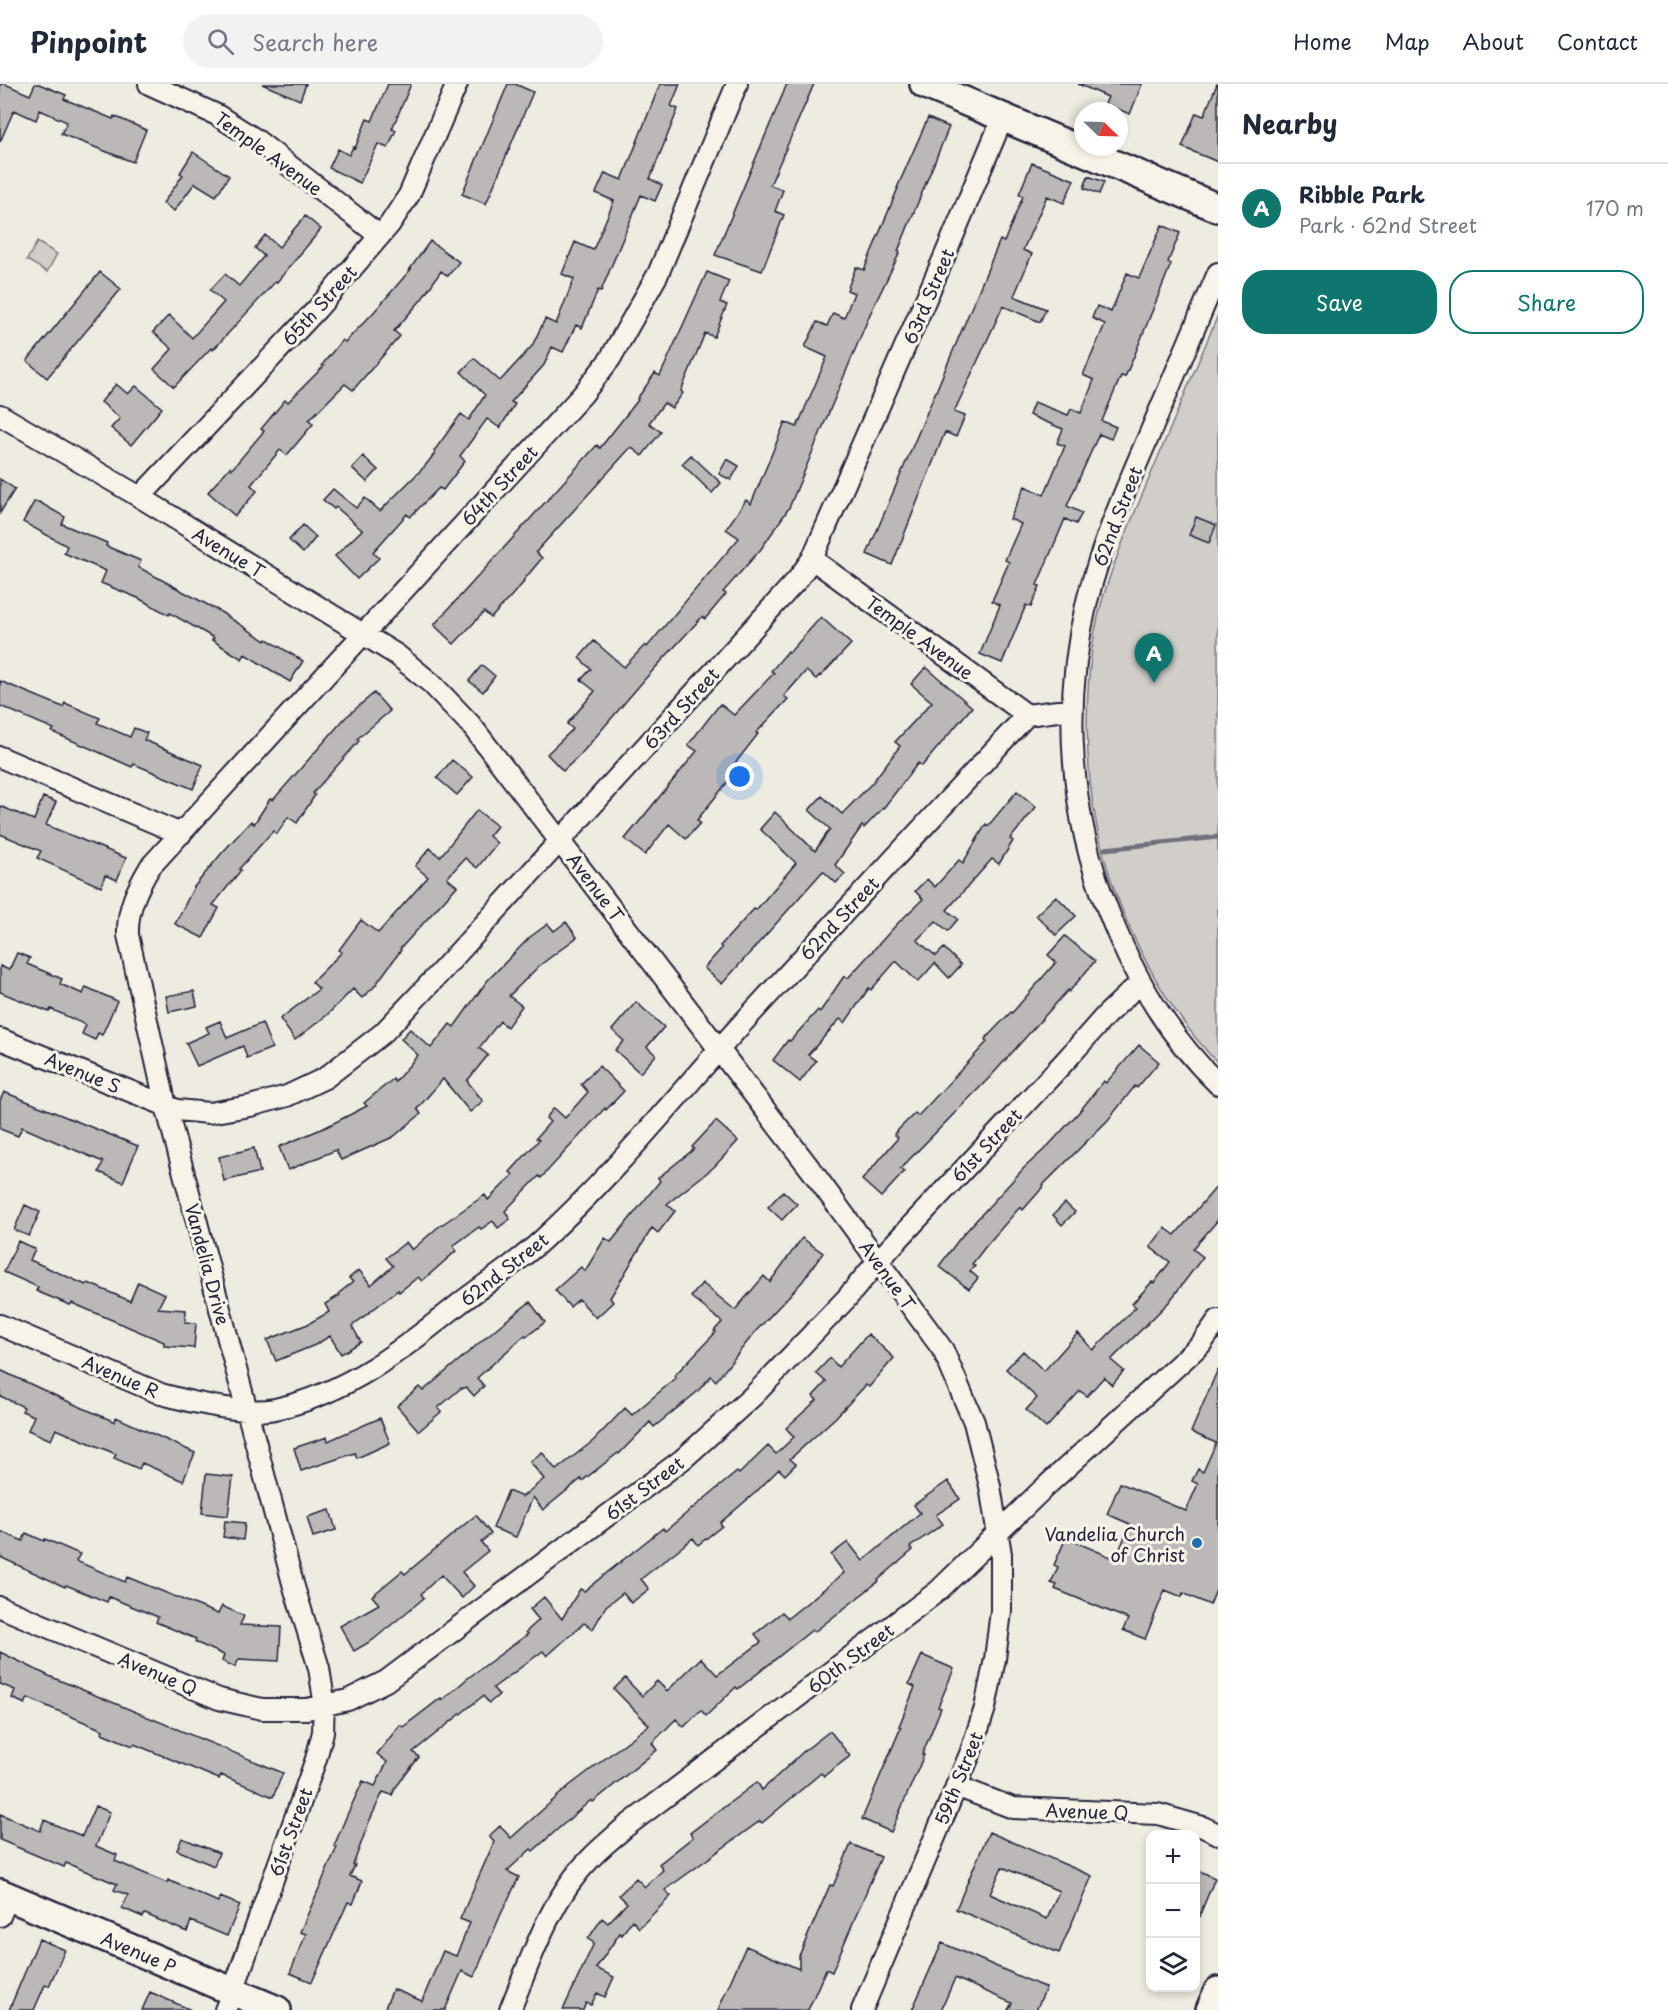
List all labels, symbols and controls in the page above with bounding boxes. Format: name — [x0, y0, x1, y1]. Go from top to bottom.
search box — [183, 14, 603, 68]
text: Pinpoint — [30, 20, 147, 63]
icon: search — [204, 25, 237, 58]
text: Search here — [252, 25, 378, 58]
text: Home — [1293, 25, 1352, 57]
text: Map — [1385, 25, 1430, 57]
text: About — [1463, 25, 1524, 57]
text: Contact — [1557, 25, 1638, 57]
north arrow — [1074, 102, 1128, 156]
text: Nearby — [1242, 104, 1337, 143]
street label: Temple Avenue — [210, 105, 328, 201]
text: Ribble Park — [1299, 177, 1425, 210]
text: A — [1254, 193, 1269, 223]
text: 170 m — [1586, 193, 1644, 223]
text: Park · 62nd Street — [1299, 210, 1477, 240]
street label: 63rd Street — [896, 244, 960, 348]
street label: 65th Street — [275, 259, 363, 351]
button: Save — [1242, 270, 1437, 334]
button: Share — [1449, 270, 1644, 334]
street label: 64th Street — [455, 439, 543, 531]
street label: 62nd Street — [1086, 462, 1148, 570]
street label: Avenue T — [188, 520, 271, 585]
street label: Temple Avenue — [861, 589, 979, 685]
pin: A — [1134, 634, 1174, 683]
street label: 63rd Street — [637, 661, 725, 755]
your location — [725, 762, 754, 791]
street label: Avenue T — [561, 847, 631, 928]
street label: 62nd Street — [793, 870, 885, 966]
street label: Avenue S — [41, 1045, 125, 1099]
street label: 61st Street — [944, 1102, 1028, 1188]
street label: Vandelia Drive — [179, 1200, 237, 1328]
street label: 62nd Street — [454, 1226, 554, 1312]
street label: Avenue T — [853, 1235, 923, 1316]
street label: Avenue R — [78, 1348, 164, 1404]
street label: 61st Street — [599, 1449, 689, 1527]
place label: Vandelia Church of Christ — [1044, 1520, 1185, 1568]
marker: Vandelia Church of Christ — [1190, 1536, 1204, 1550]
street label: 60th Street — [801, 1616, 899, 1700]
street label: Avenue Q — [114, 1644, 202, 1702]
street label: 59th Street — [927, 1727, 989, 1829]
street label: 61st Street — [261, 1784, 319, 1880]
street label: Avenue Q — [1045, 1796, 1129, 1826]
map controls — [1146, 1830, 1200, 1992]
button: + — [1146, 1830, 1200, 1884]
button: − — [1146, 1884, 1200, 1938]
street label: Avenue P — [97, 1924, 181, 1980]
button: layers — [1146, 1938, 1200, 1992]

